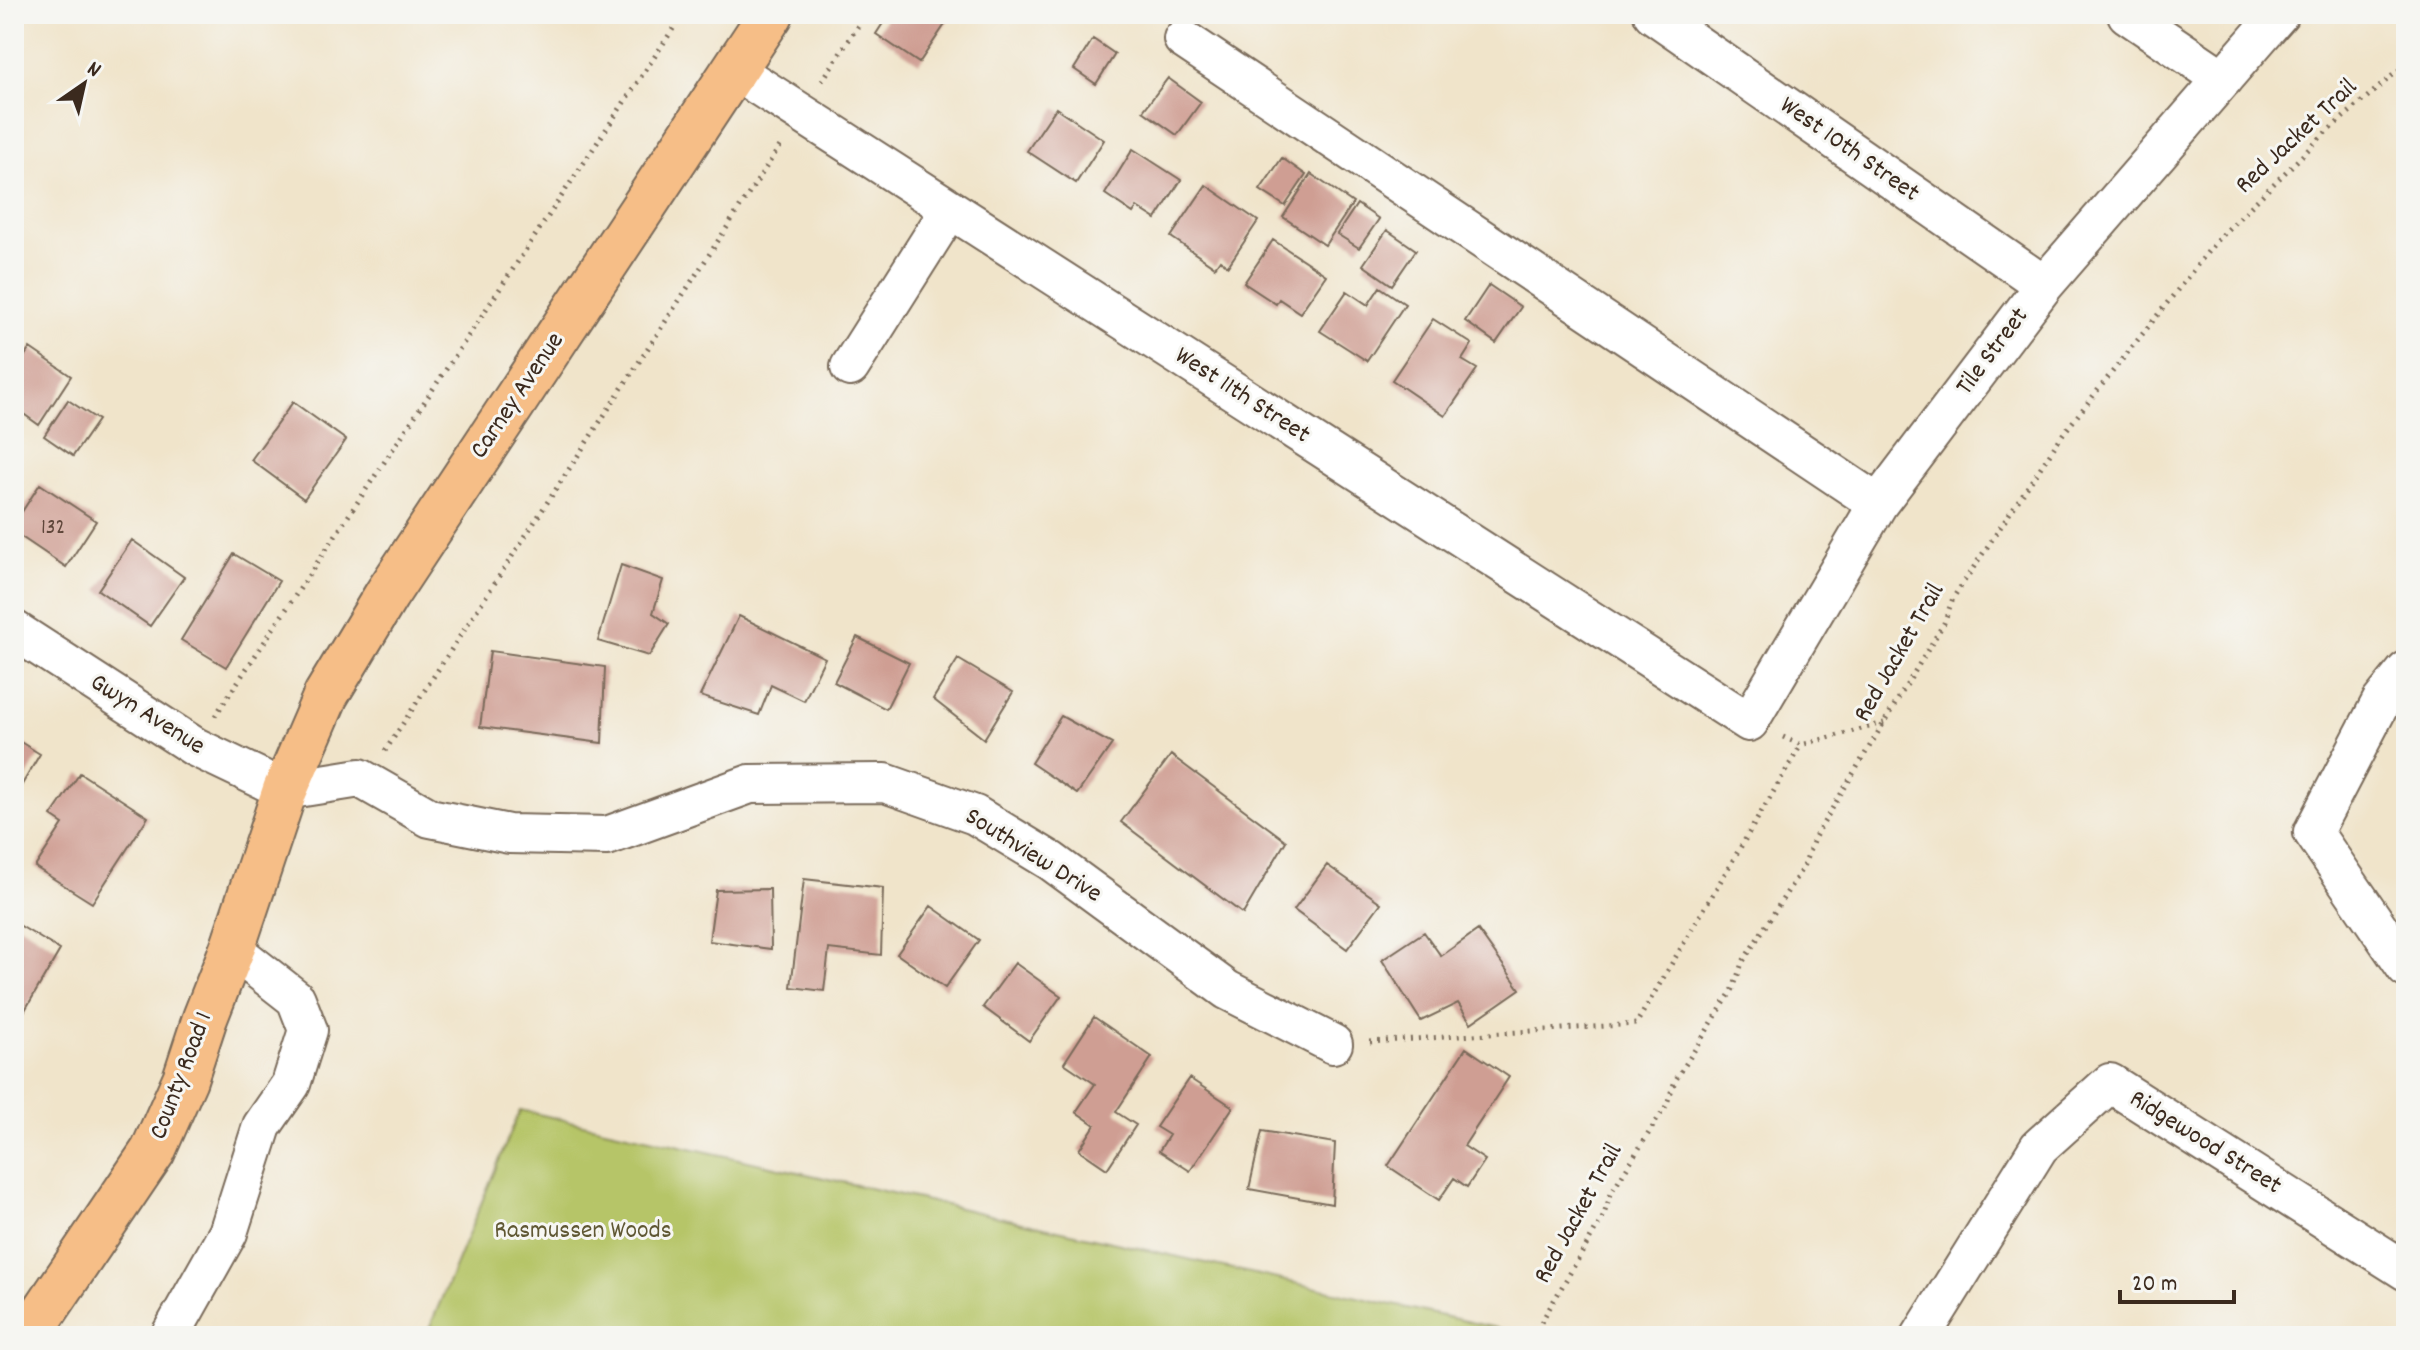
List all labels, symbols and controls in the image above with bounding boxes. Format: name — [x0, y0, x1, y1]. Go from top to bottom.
north arrow — [44, 44, 124, 124]
text: N — [80, 54, 107, 86]
street label: Red Jacket Trail — [2228, 71, 2366, 203]
street label: West 10th Street — [1771, 88, 1927, 212]
street label: Tile Street — [1948, 300, 2039, 404]
street label: Carney Avenue — [462, 325, 574, 467]
street label: West 11th Street — [1167, 338, 1317, 454]
house number: 132 — [41, 513, 65, 544]
street label: Red Jacket Trail — [1845, 577, 1955, 729]
street label: Gwyn Avenue — [82, 665, 212, 765]
street label: Southview Drive — [957, 799, 1109, 913]
street label: County Road 1 — [141, 1007, 223, 1145]
street label: Ridgewood Street — [2122, 1081, 2289, 1205]
street label: Red Jacket Trail — [1525, 1137, 1633, 1291]
park label: Rasmussen Woods — [494, 1213, 672, 1250]
scale bar — [2120, 1254, 2234, 1304]
text: 20 m — [2132, 1268, 2178, 1302]

